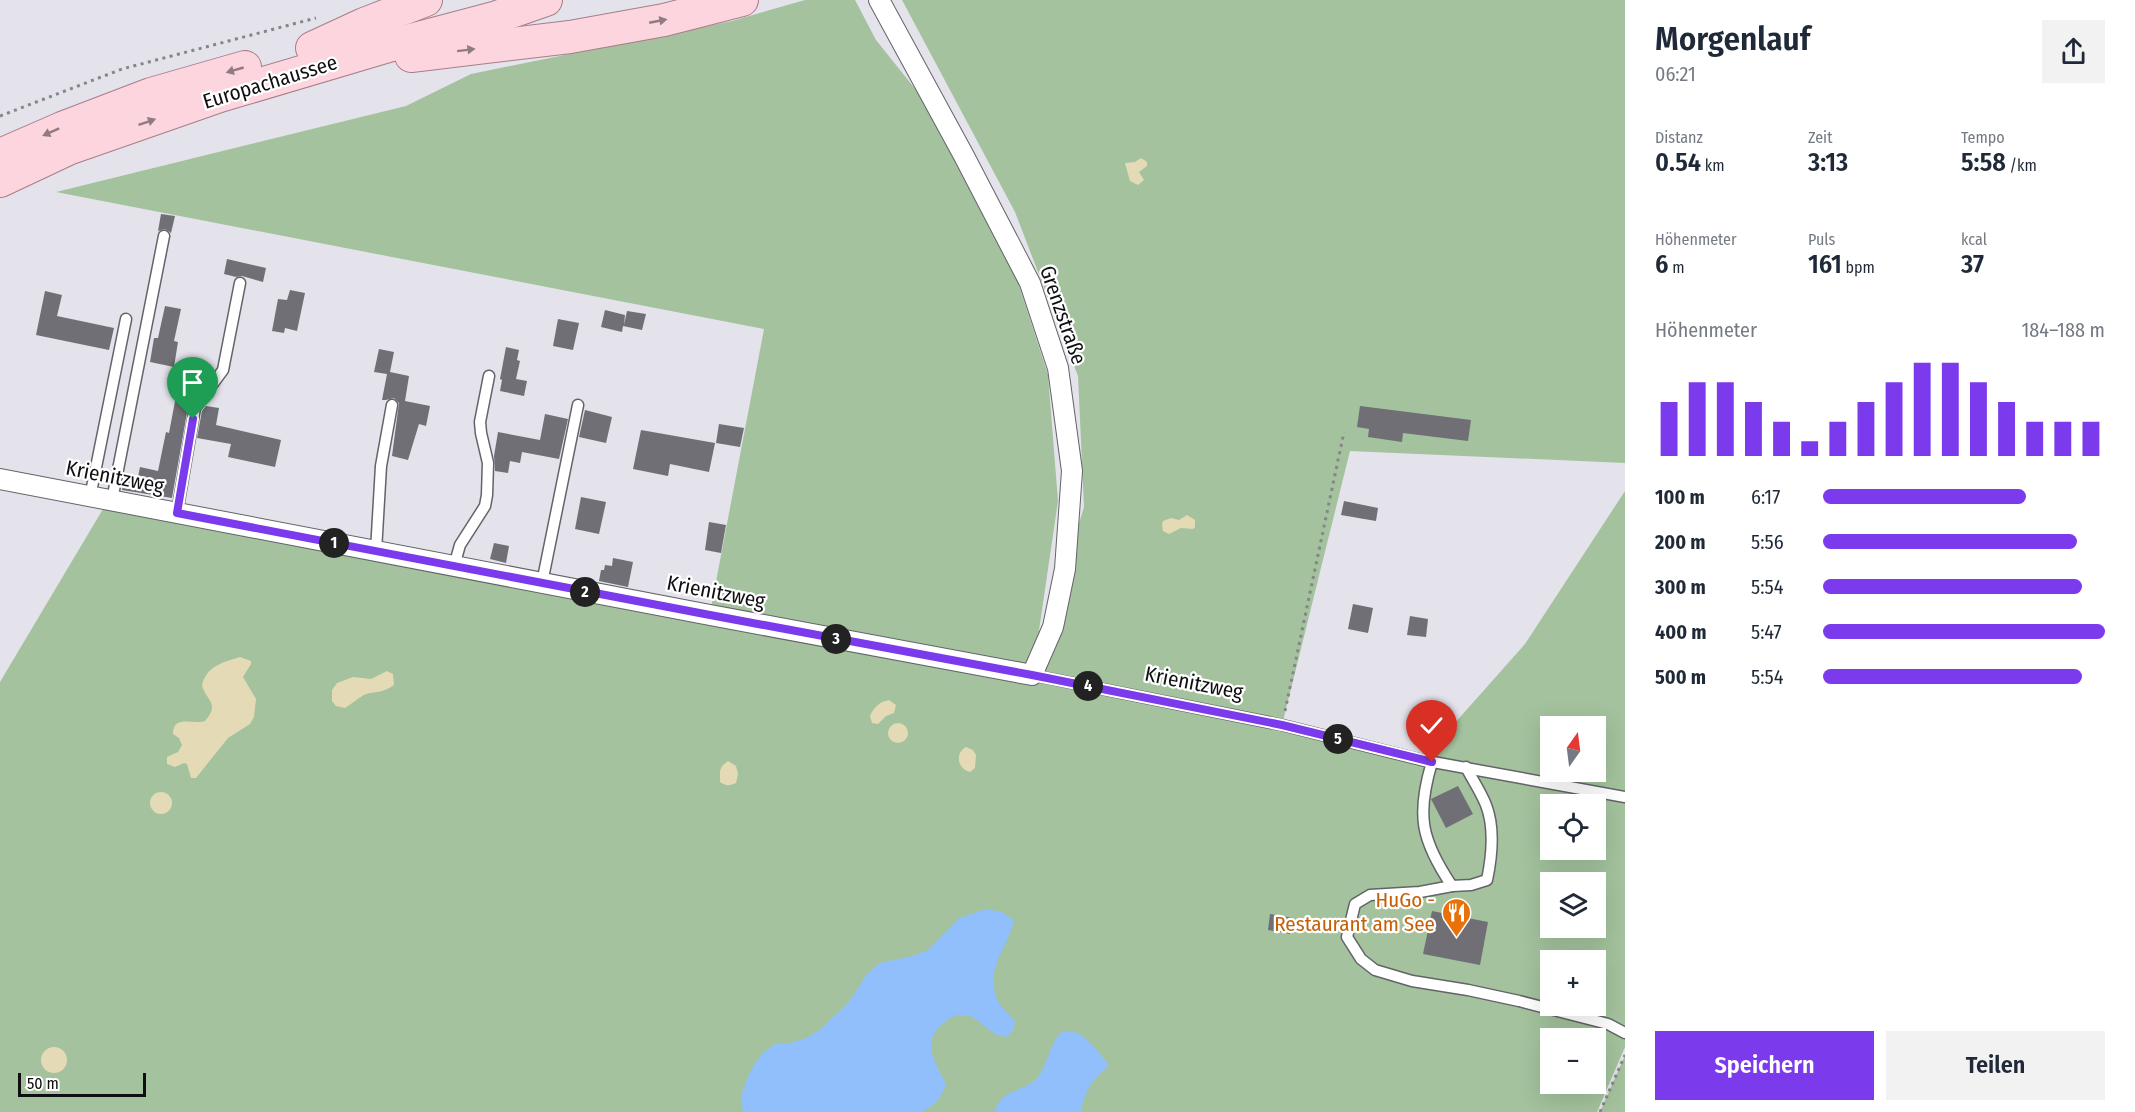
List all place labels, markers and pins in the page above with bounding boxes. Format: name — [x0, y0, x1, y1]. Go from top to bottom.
pin — [167, 357, 218, 419]
pin: 1 — [319, 528, 349, 558]
pin: 2 — [570, 577, 600, 607]
pin: 3 — [821, 624, 851, 654]
pin: 4 — [1073, 671, 1103, 701]
pin — [1406, 700, 1457, 762]
pin: 5 — [1323, 724, 1353, 754]
place label: HuGo - Restaurant am See — [1274, 887, 1435, 937]
restaurant icon: HuGo - Restaurant am See — [1440, 896, 1472, 938]

